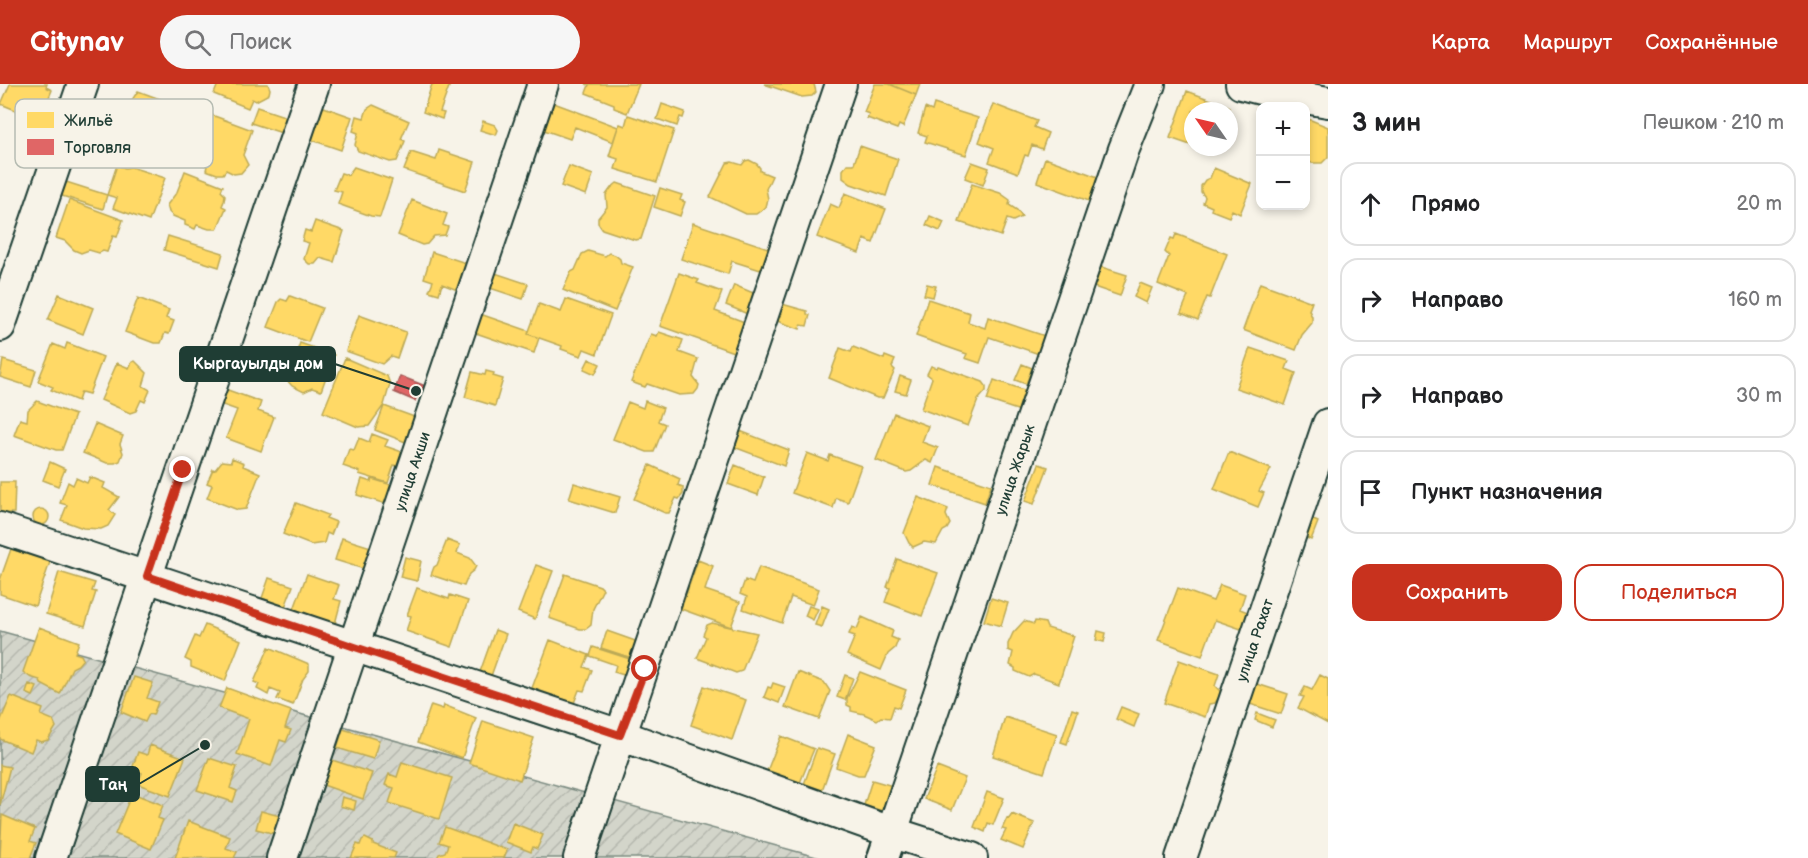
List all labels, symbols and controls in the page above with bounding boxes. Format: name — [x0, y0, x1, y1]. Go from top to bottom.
search box — [160, 15, 580, 69]
text: Citynav — [30, 26, 124, 59]
icon: search — [181, 26, 214, 59]
text: Поиск — [229, 29, 292, 56]
text: Карта — [1431, 30, 1490, 55]
text: Маршрут — [1523, 30, 1612, 55]
text: Сохранённые — [1645, 30, 1778, 55]
legend — [15, 99, 213, 168]
north arrow — [1184, 102, 1238, 156]
map controls — [1256, 102, 1310, 210]
button: + — [1256, 102, 1310, 156]
text: 3 мин — [1352, 108, 1421, 139]
text: Пешком · 210 m — [1643, 111, 1784, 135]
text: Жильё — [64, 112, 113, 131]
text: Торговля — [64, 139, 131, 158]
button: − — [1256, 156, 1310, 210]
icon: ahead — [1354, 188, 1387, 221]
text: Прямо — [1411, 191, 1480, 218]
text: 20 m — [1737, 192, 1782, 216]
icon: right — [1354, 284, 1387, 317]
text: Направо — [1411, 287, 1503, 314]
text: 160 m — [1728, 288, 1782, 312]
callout: Кыргауылды дом — [180, 347, 335, 381]
text: Кыргауылды дом — [193, 355, 323, 374]
icon: right — [1354, 380, 1387, 413]
text: Направо — [1411, 383, 1503, 410]
text: 30 m — [1736, 384, 1782, 408]
street label: улица Жарык — [991, 422, 1039, 518]
street label: улица Акши — [390, 429, 435, 514]
route end — [169, 456, 195, 482]
icon: arrive — [1354, 476, 1387, 509]
text: Пункт назначения — [1411, 479, 1603, 506]
button: Сохранить — [1352, 564, 1562, 621]
button: Поделиться — [1574, 564, 1784, 621]
street label: улица Рахат — [1232, 596, 1278, 684]
route start — [631, 655, 657, 681]
callout: Таң — [86, 767, 139, 801]
text: Таң — [99, 776, 128, 795]

